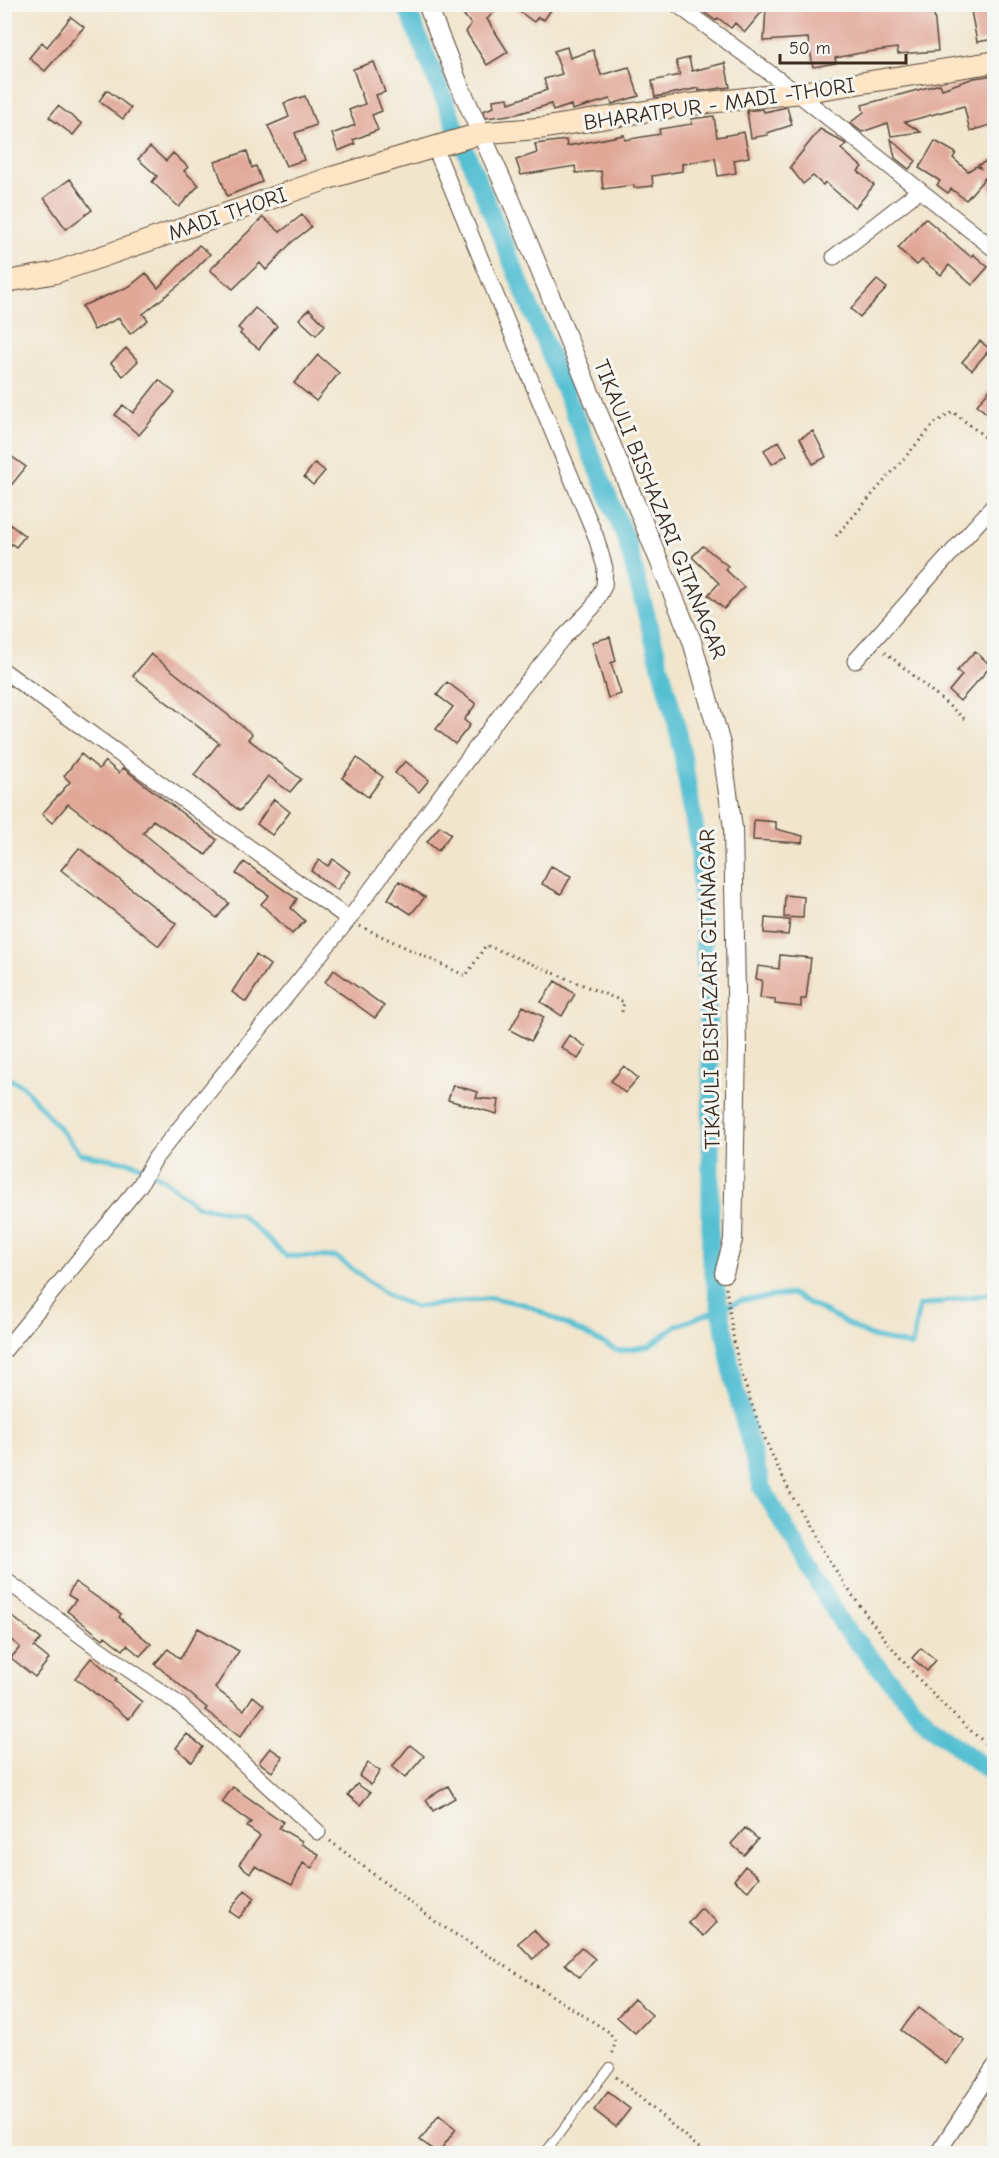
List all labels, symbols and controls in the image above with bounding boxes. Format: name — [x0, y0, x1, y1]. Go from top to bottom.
scale bar — [780, 27, 906, 65]
text: 50 m — [789, 38, 831, 59]
street label: BHARATPUR - MADI -THORI — [582, 72, 856, 136]
street label: MADI THORI — [165, 182, 290, 246]
street label: TIKAULI BISHAZARI GITANAGAR — [588, 356, 732, 663]
street label: TIKAULI BISHAZARI GITANAGAR — [694, 828, 726, 1150]

